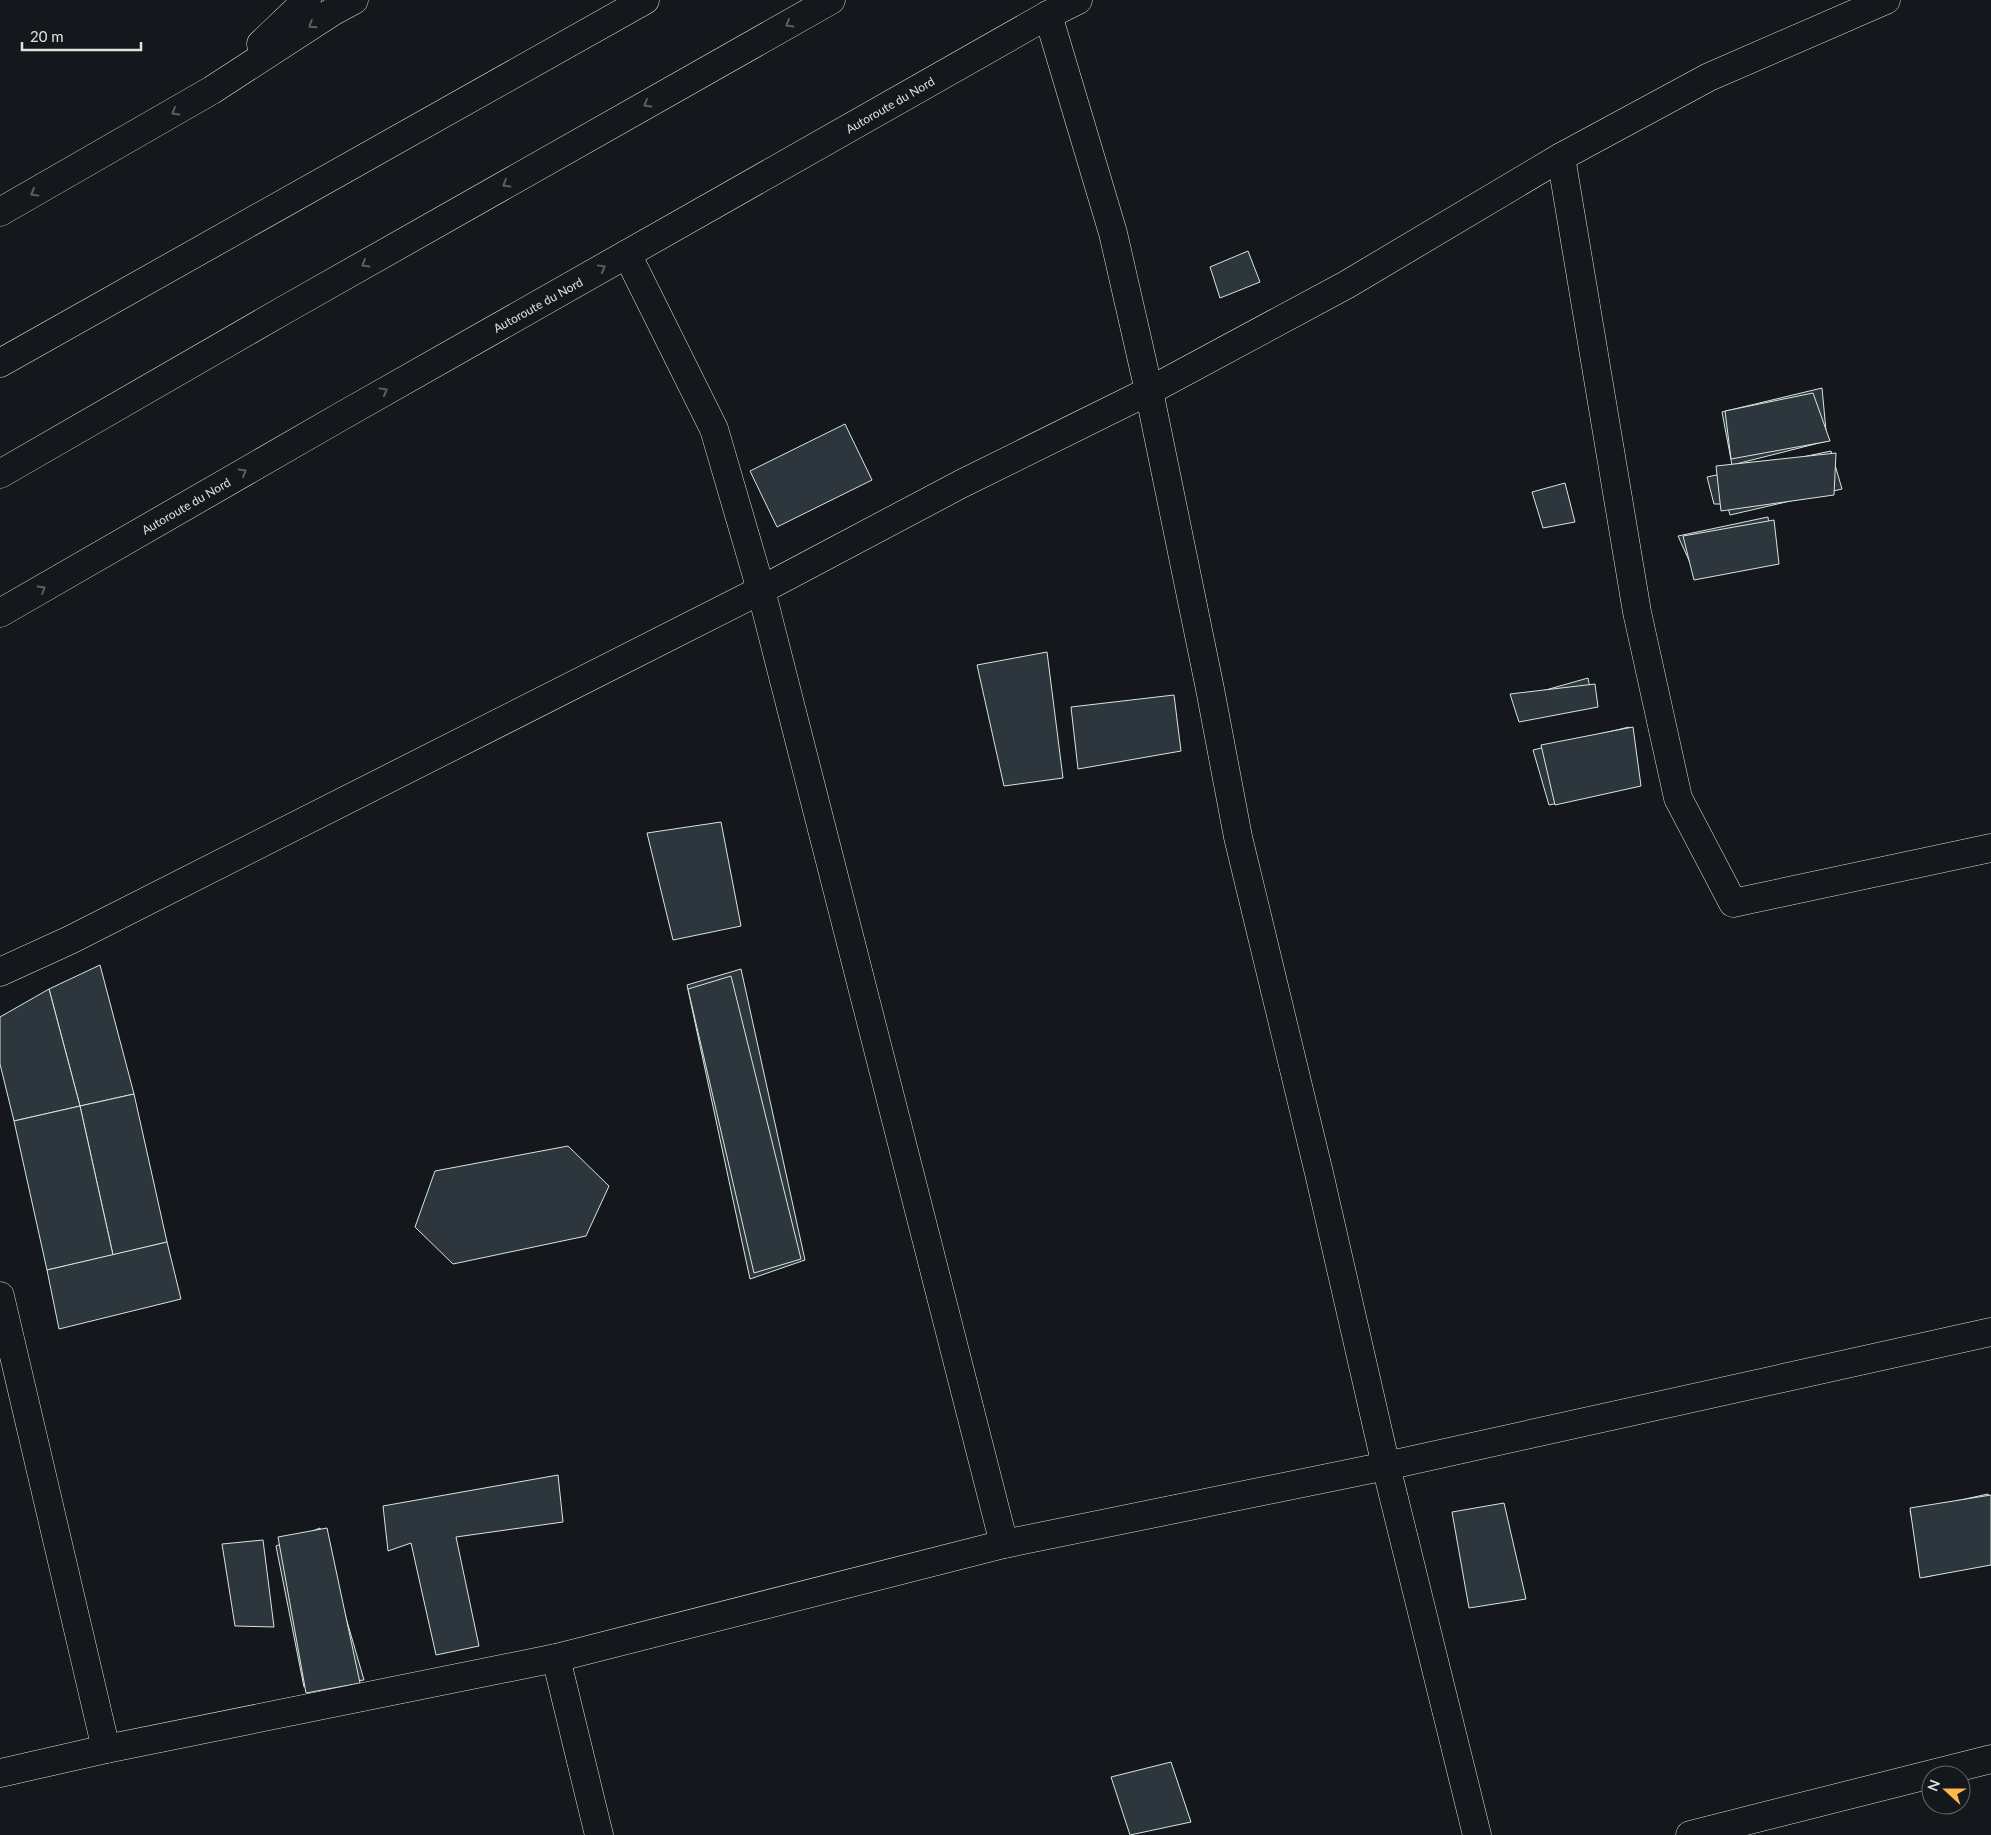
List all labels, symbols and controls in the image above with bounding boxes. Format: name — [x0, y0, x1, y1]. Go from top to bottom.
one-way arrow — [785, 18, 794, 28]
one-way arrow — [308, 19, 318, 28]
scale bar — [22, 20, 141, 52]
text: 20 m — [30, 27, 64, 45]
street label: Autoroute du Nord — [843, 73, 937, 137]
one-way arrow — [644, 98, 653, 108]
one-way arrow — [171, 105, 180, 115]
one-way arrow — [502, 178, 511, 188]
one-way arrow — [31, 187, 40, 197]
one-way arrow — [361, 258, 370, 268]
one-way arrow — [596, 265, 605, 275]
street label: Autoroute du Nord — [491, 274, 585, 336]
one-way arrow — [379, 388, 388, 398]
one-way arrow — [238, 469, 247, 479]
street label: Autoroute du Nord — [139, 474, 233, 538]
one-way arrow — [37, 585, 46, 595]
north arrow — [1921, 1765, 1971, 1815]
text: N — [1924, 1777, 1943, 1793]

